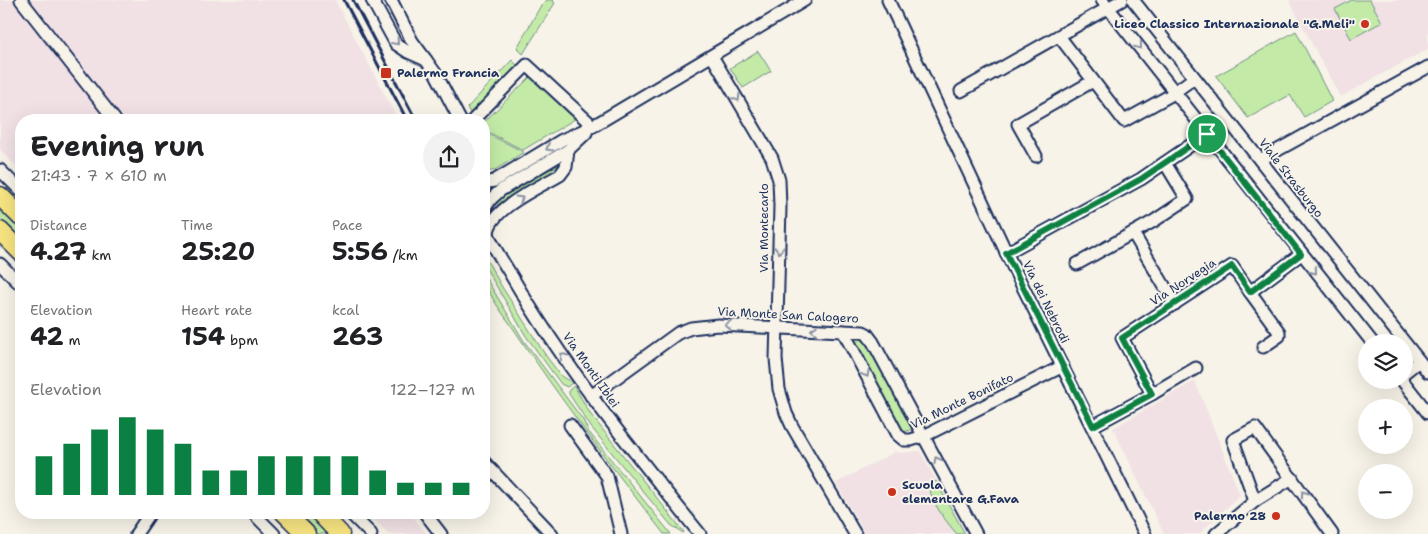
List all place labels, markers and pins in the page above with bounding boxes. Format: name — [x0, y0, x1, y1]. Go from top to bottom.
place label: Liceo Classico Internazionale "G.Meli" — [1114, 16, 1355, 32]
marker: Liceo Classico Internazionale "G.Meli" — [1359, 18, 1371, 30]
place label: Palermo Francia — [397, 65, 500, 81]
marker: Palermo Francia — [379, 66, 393, 80]
pin — [1186, 113, 1228, 155]
place label: Scuola elementare G.Fava — [902, 477, 1020, 507]
marker: Scuola elementare G.Fava — [886, 486, 898, 498]
place label: Palermo 28 — [1194, 508, 1266, 524]
marker: Palermo 28 — [1270, 510, 1282, 522]

